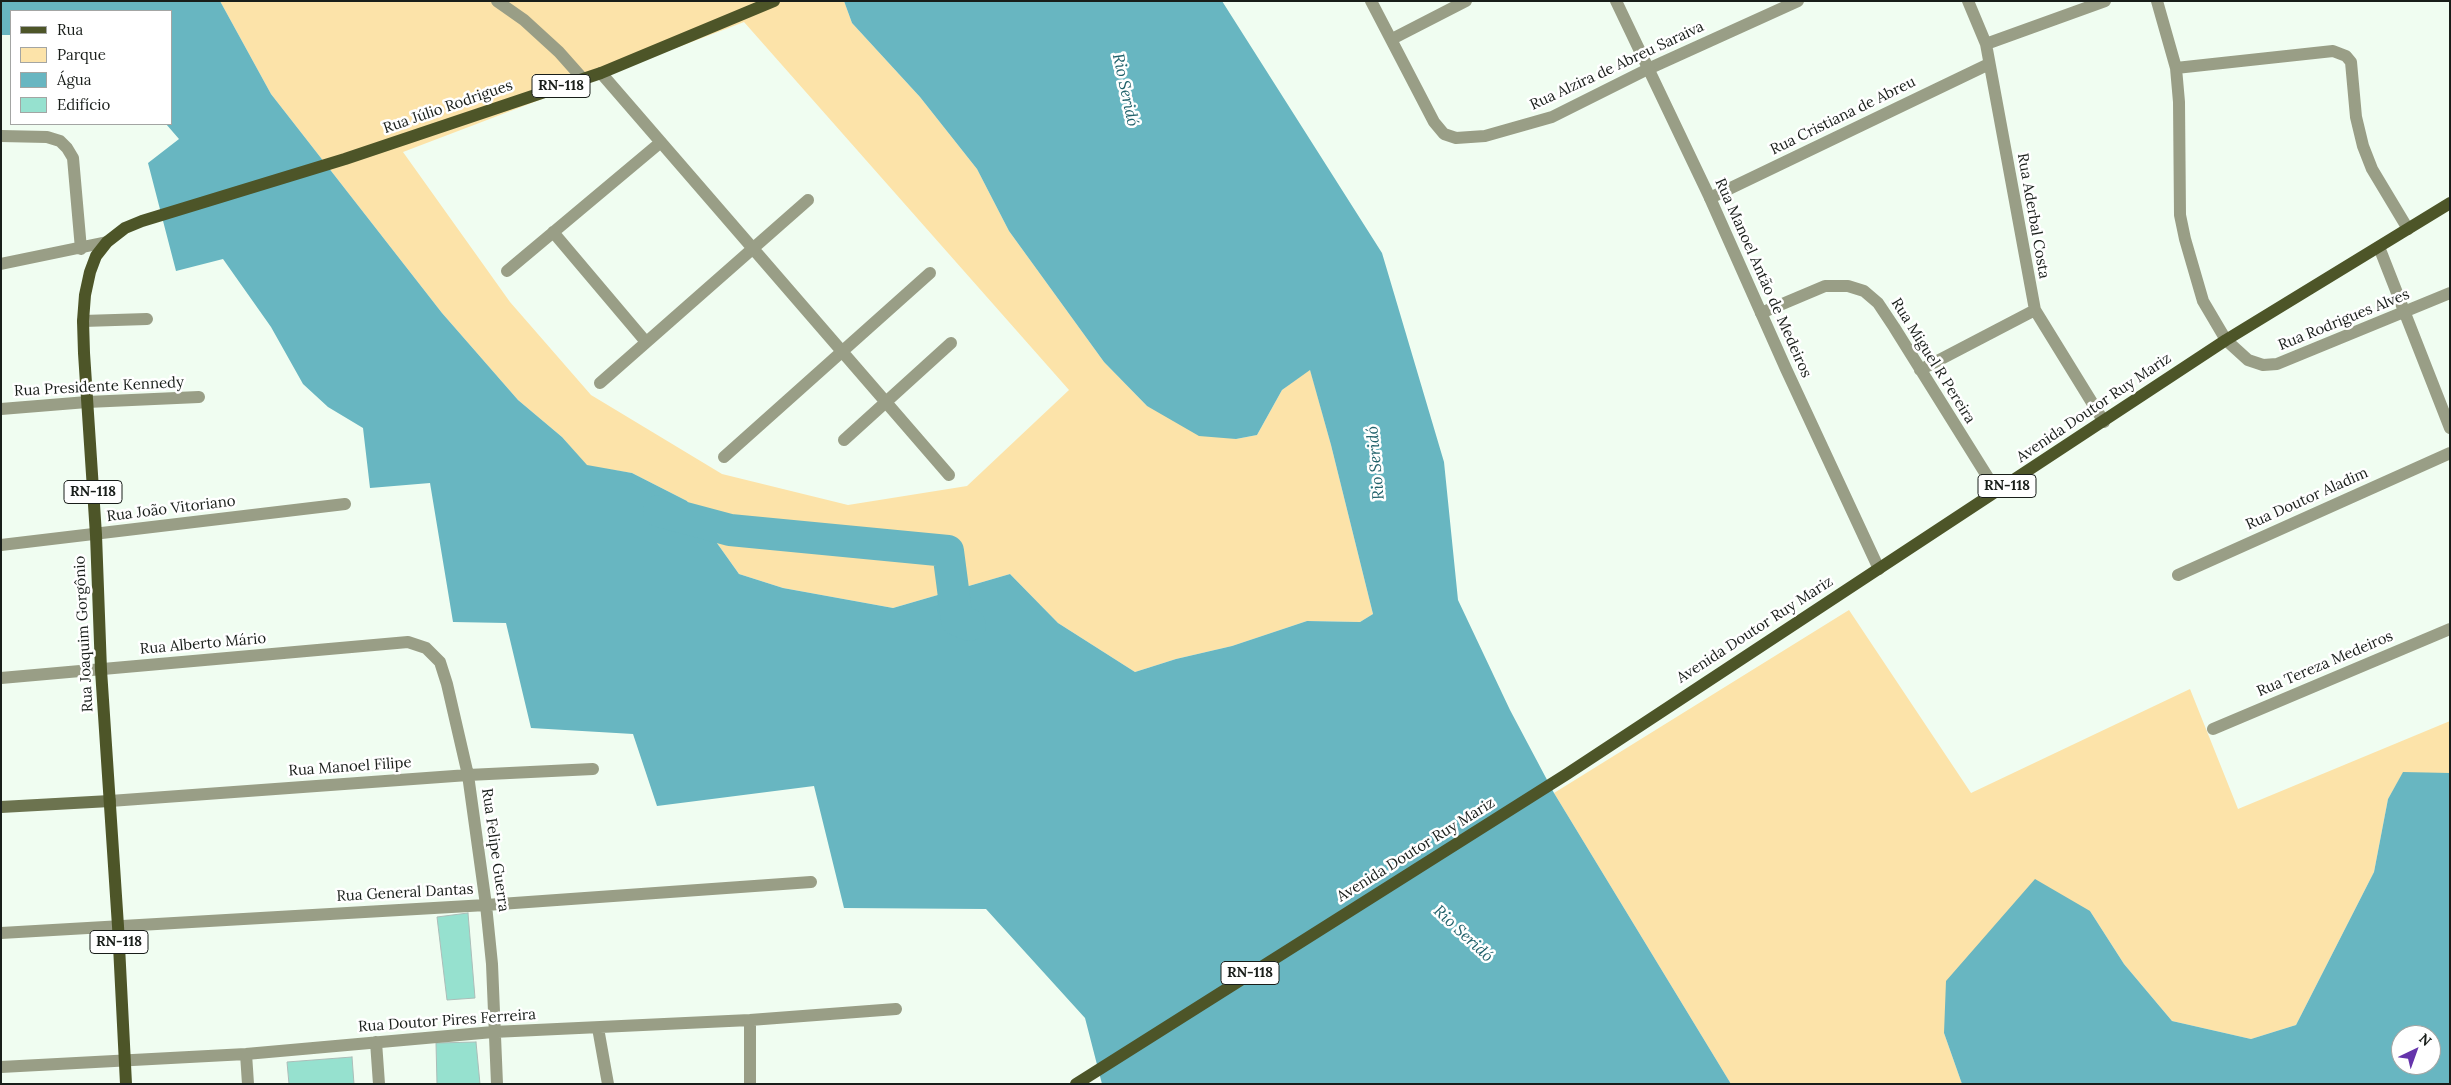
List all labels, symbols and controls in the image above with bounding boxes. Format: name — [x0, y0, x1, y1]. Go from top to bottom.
legend — [10, 10, 172, 125]
street label: Rua Alzira de Abreu Saraiva — [1527, 18, 1707, 114]
text: Rua — [57, 20, 83, 39]
text: Parque — [57, 45, 106, 64]
water label: Rio Seridó — [1108, 52, 1142, 128]
text: Água — [57, 70, 91, 89]
street label: Rua Cristiana de Abreu — [1767, 73, 1919, 159]
road number: RN-118 — [532, 74, 590, 98]
street label: Rua Júlio Rodrigues — [381, 76, 515, 138]
text: Edifício — [57, 95, 110, 114]
street label: Rua Aderbal Costa — [2013, 152, 2053, 280]
street label: Rua Manoel Antão de Medeiros — [1711, 175, 1815, 381]
street label: Rua Rodrigues Alves — [2276, 285, 2412, 355]
street label: Rua Miguel R Pereira — [1887, 295, 1979, 427]
street label: Avenida Doutor Ruy Mariz — [2013, 349, 2175, 467]
street label: Rua Presidente Kennedy — [14, 374, 184, 400]
water label: Rio Seridó — [1363, 425, 1389, 501]
street label: Rua Doutor Aladim — [2243, 464, 2371, 534]
road number: RN-118 — [1978, 474, 2036, 498]
road number: RN-118 — [64, 481, 122, 504]
street label: Rua João Vitoriano — [106, 492, 236, 526]
street label: Rua Joaquim Gorgônio — [71, 555, 97, 713]
street label: Avenida Doutor Ruy Mariz — [1674, 573, 1836, 687]
street label: Rua Tereza Medeiros — [2254, 627, 2396, 701]
street label: Rua Alberto Mário — [139, 630, 267, 658]
street label: Rua Manoel Filipe — [288, 754, 412, 780]
street label: Rua Felipe Guerra — [477, 787, 513, 913]
street label: Avenida Doutor Ruy Mariz — [1334, 794, 1498, 906]
street label: Rua General Dantas — [336, 880, 474, 906]
water label: Rio Seridó — [1429, 902, 1497, 966]
road number: RN-118 — [90, 930, 148, 954]
road number: RN-118 — [1221, 961, 1279, 984]
street label: Rua Doutor Pires Ferreira — [357, 1006, 537, 1036]
north arrow — [2391, 1025, 2441, 1075]
text: N — [2415, 1029, 2435, 1050]

